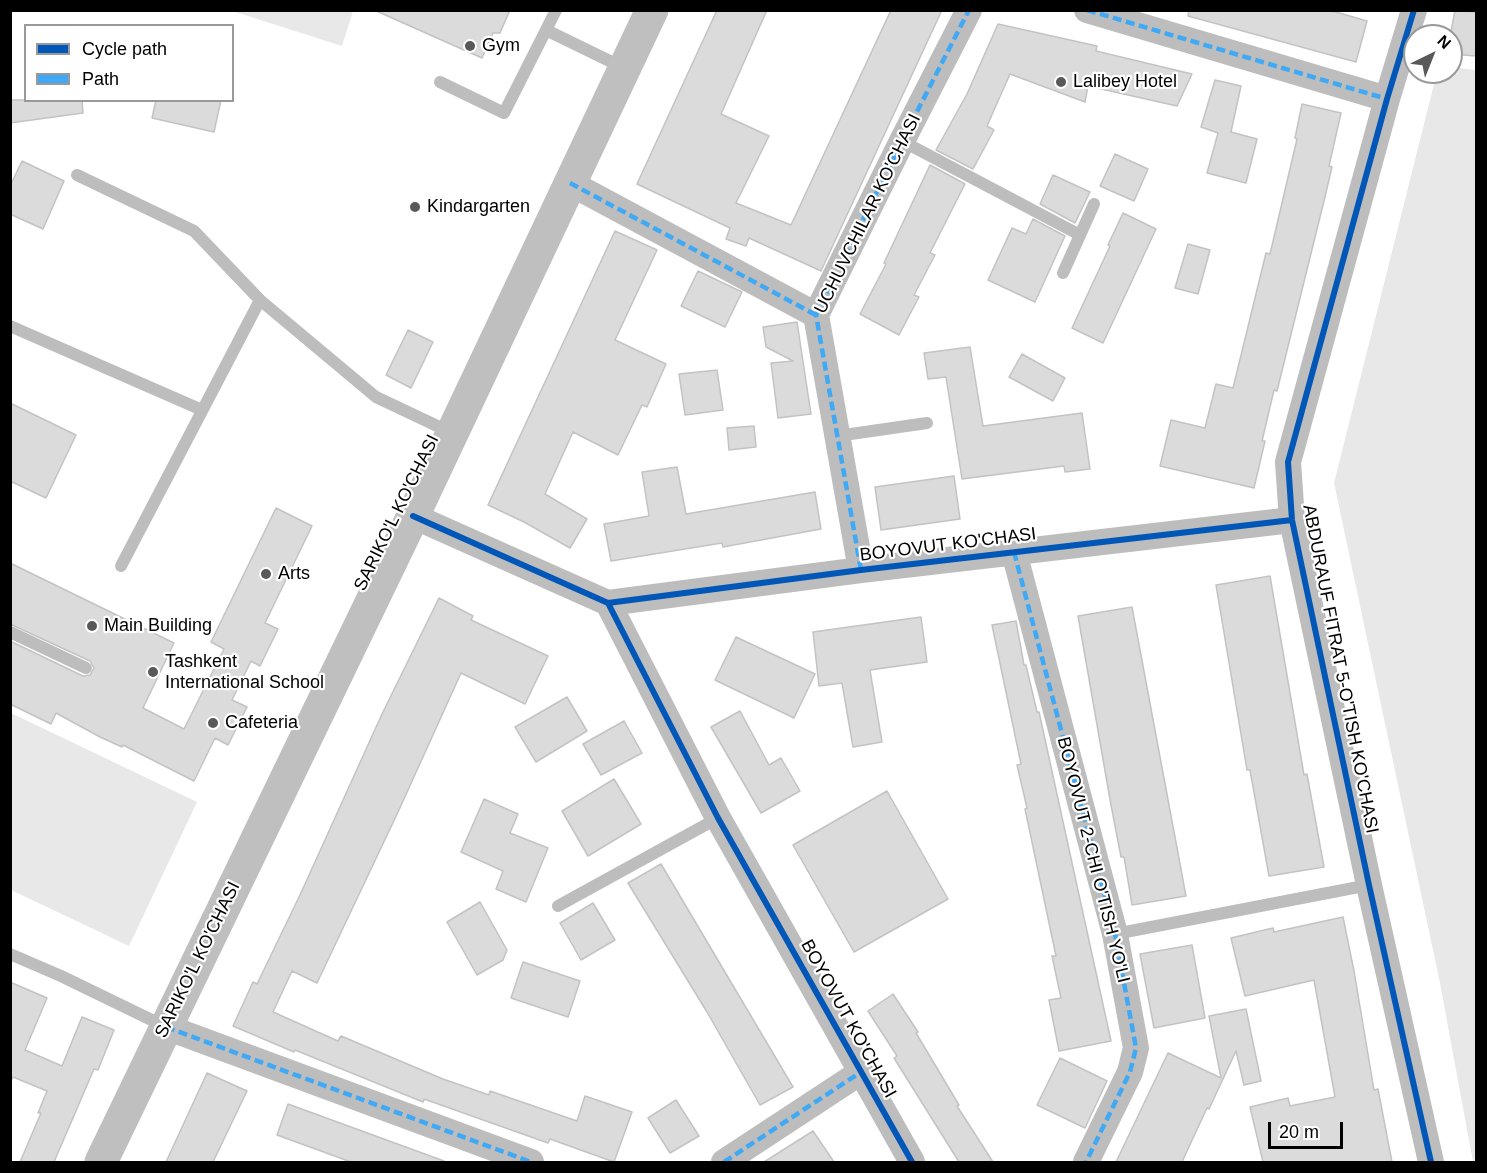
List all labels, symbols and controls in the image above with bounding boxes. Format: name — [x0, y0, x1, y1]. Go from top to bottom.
legend — [24, 24, 234, 102]
north arrow — [1403, 24, 1463, 84]
text: N — [1434, 32, 1454, 52]
place label: Gym — [482, 35, 520, 57]
text: Cycle path — [82, 39, 167, 59]
marker: Gym — [463, 39, 477, 53]
text: Path — [82, 69, 119, 89]
place label: Lalibey Hotel — [1073, 71, 1177, 93]
marker: Lalibey Hotel — [1054, 75, 1068, 89]
street label: UCHUVCHILAR KO'CHASI — [810, 111, 926, 317]
place label: Kindargarten — [427, 196, 530, 218]
marker: Kindargarten — [408, 200, 422, 214]
street label: SARIKO'L KO'CHASI — [350, 431, 444, 595]
street label: ABDURAUF FITRAT 5-O'TISH KO'CHASI — [1297, 503, 1383, 835]
street label: BOYOVUT KO'CHASI — [859, 523, 1037, 567]
place label: Arts — [278, 563, 310, 585]
marker: Arts — [259, 567, 273, 581]
place label: Main Building — [104, 615, 212, 637]
marker: Main Building — [85, 619, 99, 633]
place label: Tashkent International School — [165, 651, 324, 694]
marker: Tashkent International School — [146, 665, 160, 679]
place label: Cafeteria — [225, 712, 298, 734]
marker: Cafeteria — [206, 716, 220, 730]
street label: BOYOVUT 2-CHI O'TISH YO'LI — [1052, 735, 1134, 985]
street label: SARIKO'L KO'CHASI — [151, 878, 245, 1042]
street label: BOYOVUT KO'CHASI — [796, 936, 900, 1102]
scale bar — [1271, 1110, 1346, 1148]
text: 20 m — [1279, 1122, 1319, 1142]

